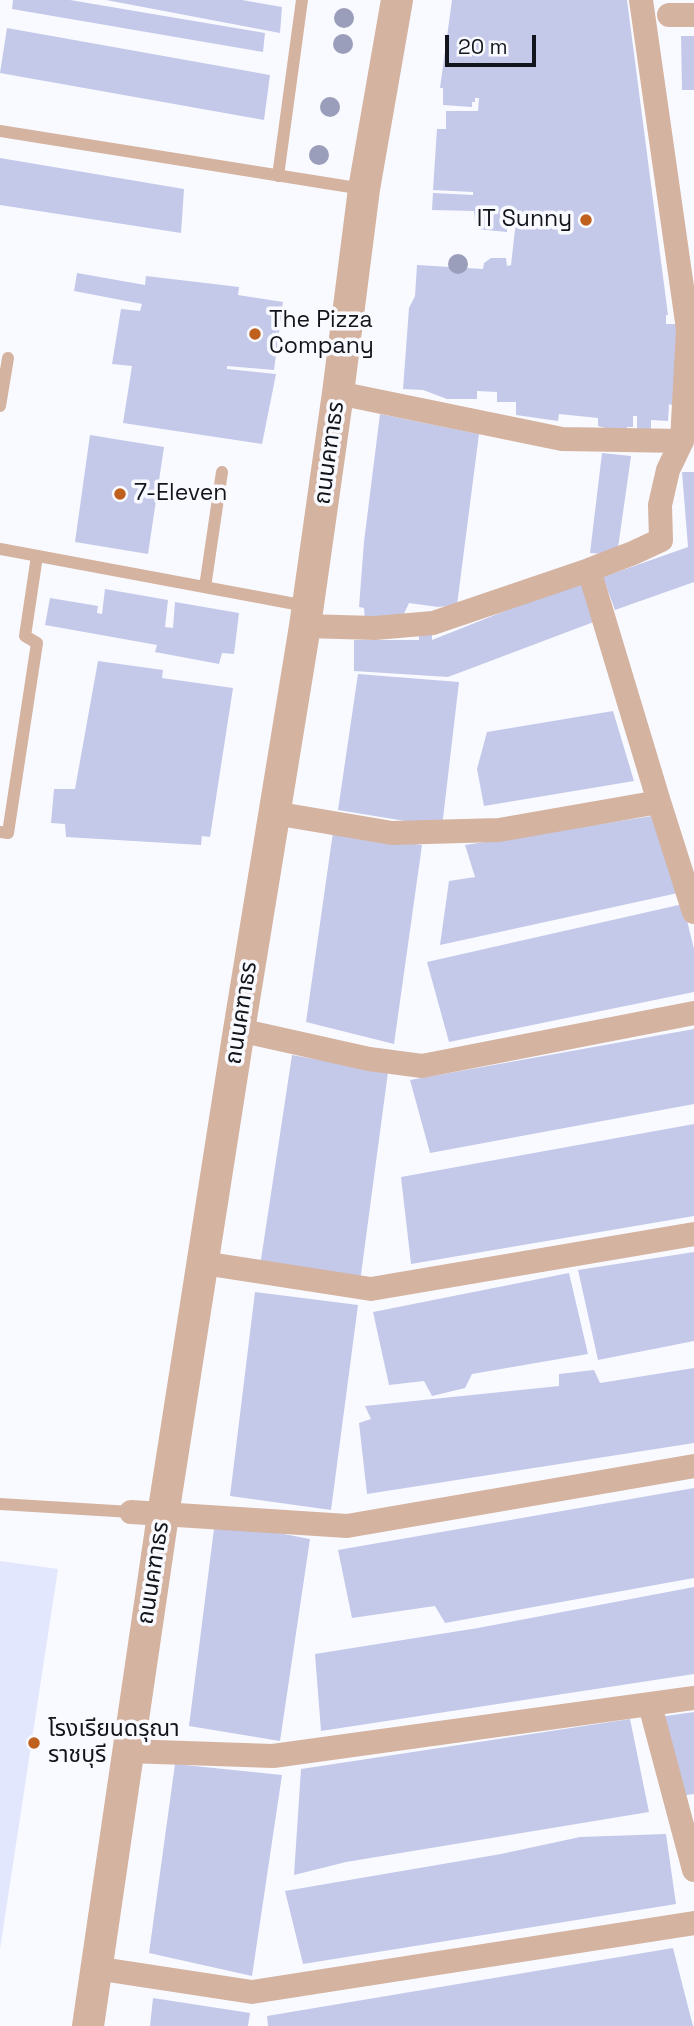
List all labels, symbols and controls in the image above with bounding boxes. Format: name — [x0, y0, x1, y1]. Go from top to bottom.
scale bar — [449, 21, 540, 65]
text: 20 m — [458, 33, 508, 60]
place label: IT Sunny — [477, 206, 572, 234]
marker: IT Sunny — [578, 212, 594, 228]
place label: The Pizza Company — [269, 307, 374, 361]
marker: The Pizza Company — [247, 326, 263, 342]
street label: ถนนคฑาธร — [309, 400, 351, 506]
place label: 7-Eleven — [134, 480, 227, 508]
marker: 7-Eleven — [112, 486, 128, 502]
street label: ถนนคฑาธร — [220, 960, 264, 1066]
street label: ถนนคฑาธร — [132, 1520, 176, 1626]
place label: โรงเรียนดรุณา ราชบุรี — [48, 1716, 180, 1770]
marker: โรงเรียนดรุณา ราชบุรี — [26, 1735, 42, 1751]

